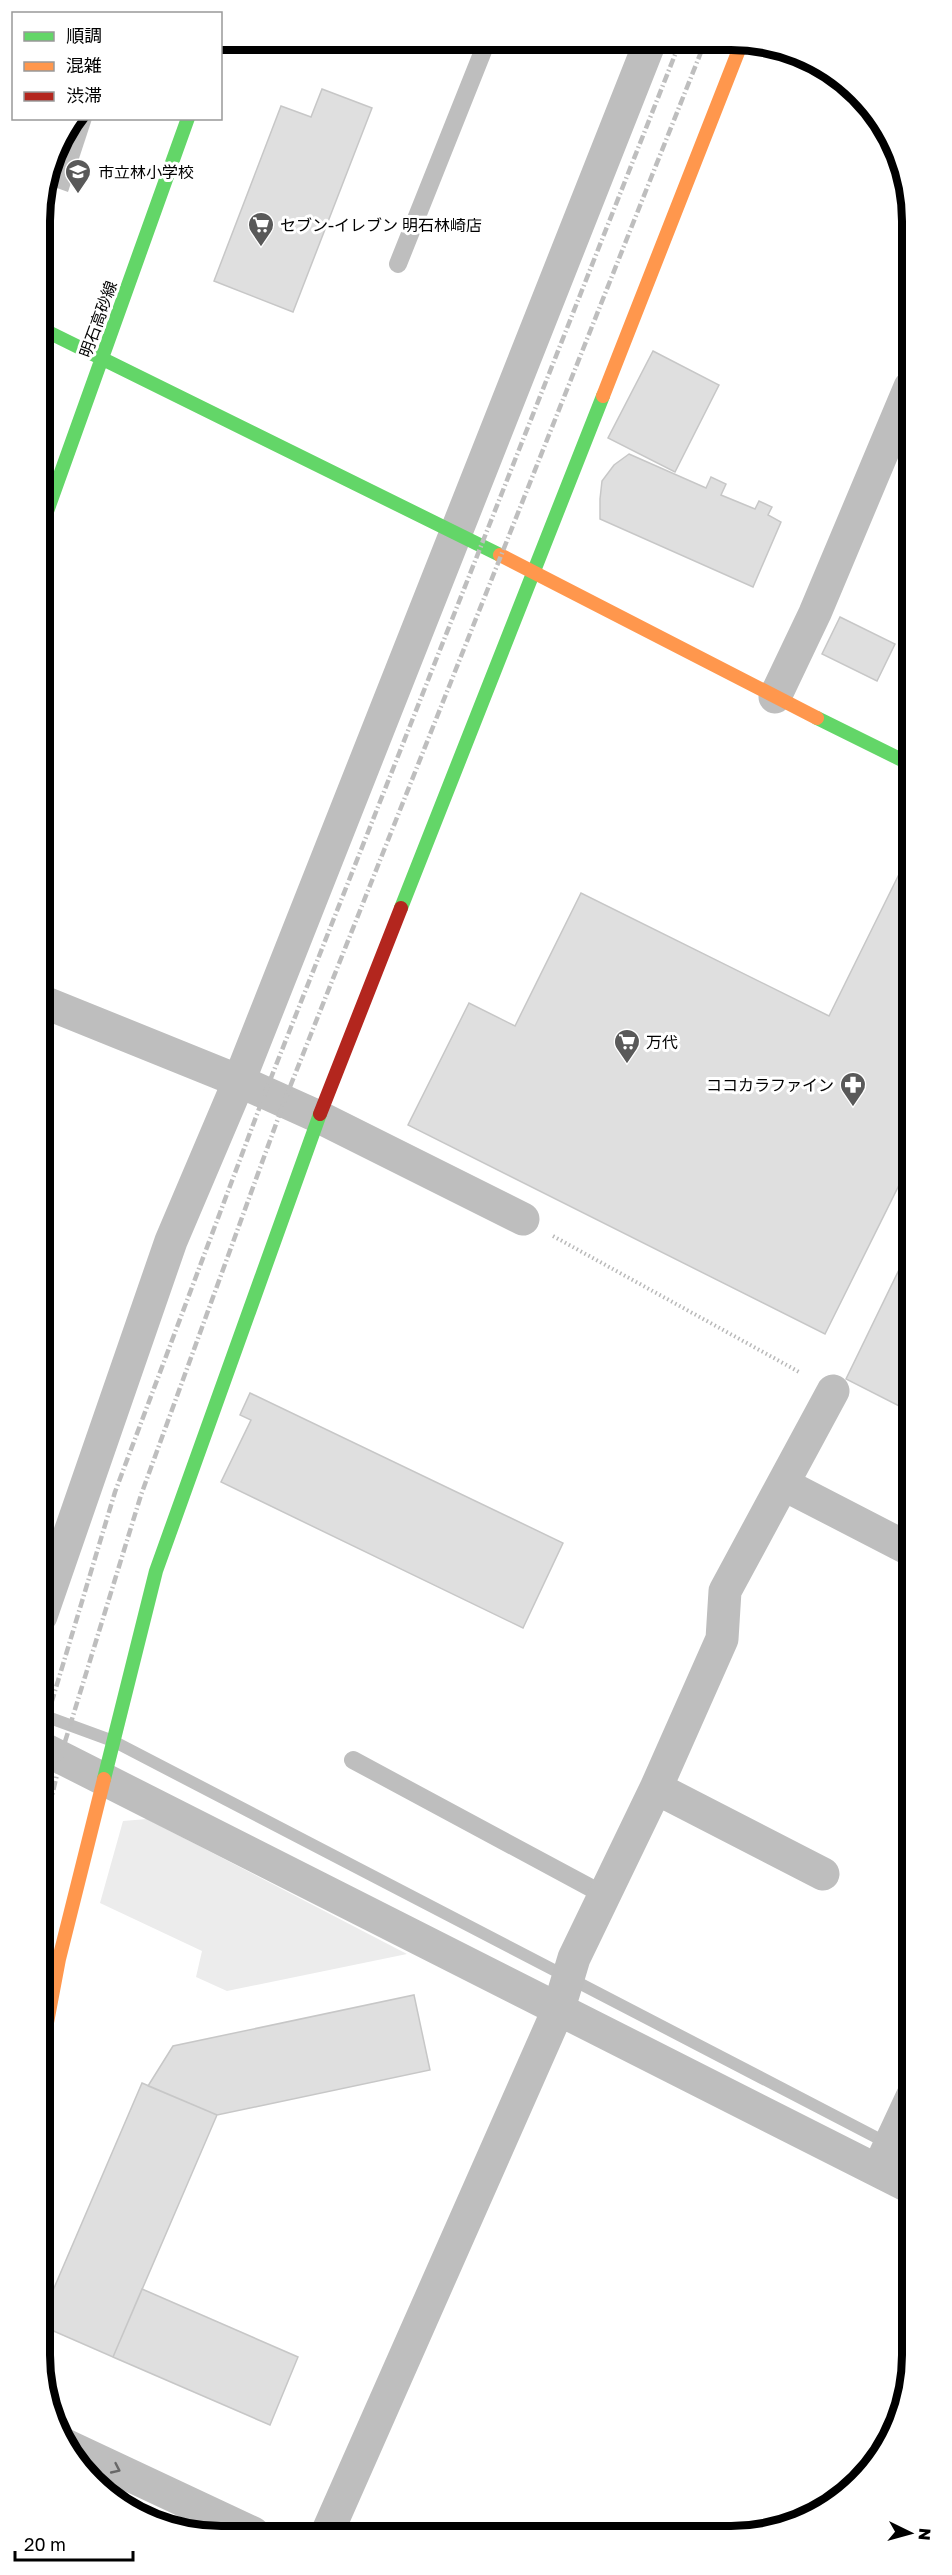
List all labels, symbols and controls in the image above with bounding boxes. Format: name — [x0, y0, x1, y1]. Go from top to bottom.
legend — [12, 12, 222, 120]
text: 順調 — [66, 24, 102, 46]
text: 混雑 — [66, 54, 102, 76]
text: 渋滞 — [66, 84, 102, 106]
school or university icon: 市立林小学校 — [63, 157, 93, 195]
place label: 市立林小学校 — [98, 162, 194, 182]
supermarket icon: セブン-イレブン 明石林崎店 — [246, 210, 276, 248]
place label: セブン-イレブン 明石林崎店 — [280, 215, 482, 235]
street label: 明石高砂線 — [75, 278, 121, 360]
supermarket icon: 万代 — [612, 1027, 642, 1065]
place label: 万代 — [646, 1032, 678, 1052]
pharmacy icon: ココカラファイン — [838, 1070, 868, 1108]
place label: ココカラファイン — [706, 1075, 834, 1095]
one-way arrow — [109, 2462, 120, 2474]
north arrow — [880, 2503, 940, 2563]
scale bar — [15, 2524, 134, 2562]
text: N — [914, 2527, 935, 2541]
text: 20 m — [24, 2533, 66, 2555]

